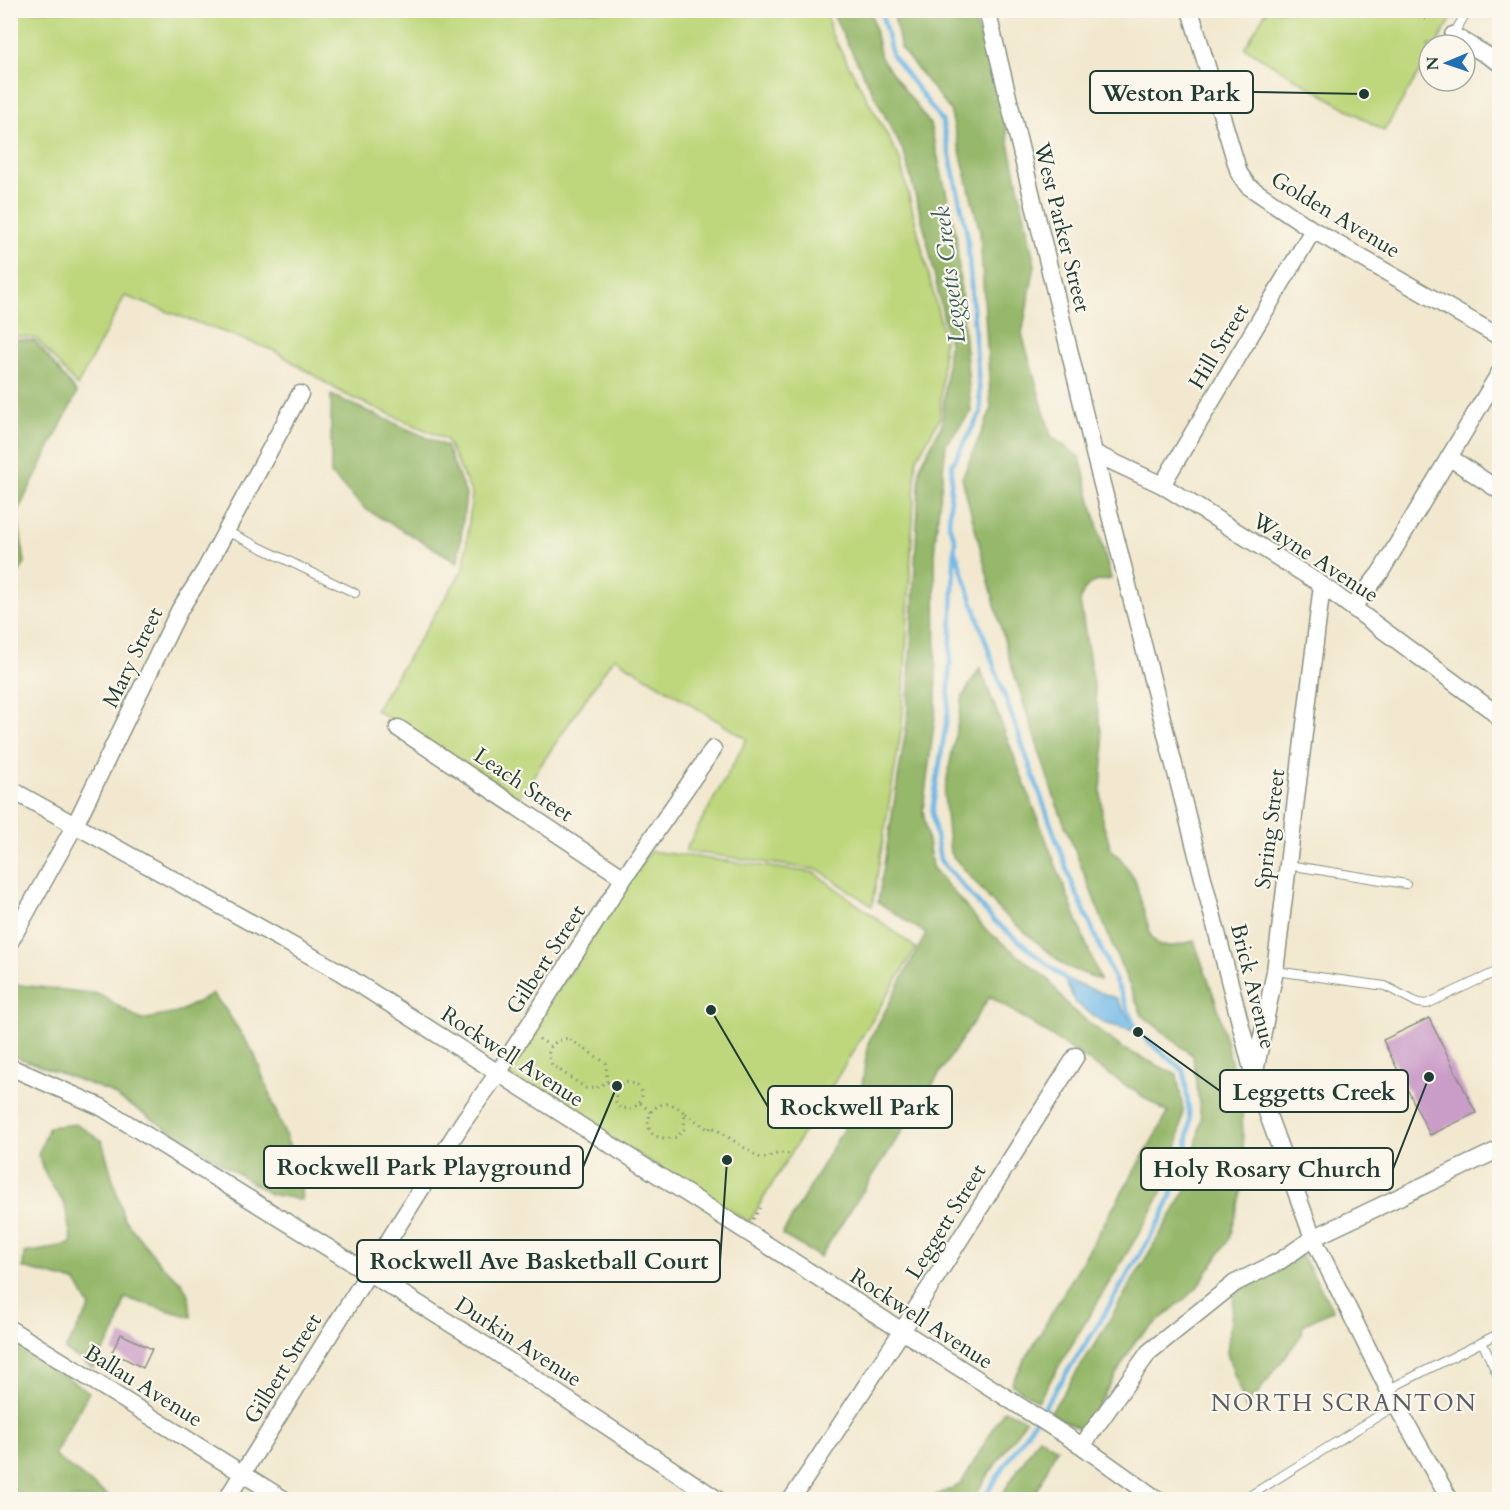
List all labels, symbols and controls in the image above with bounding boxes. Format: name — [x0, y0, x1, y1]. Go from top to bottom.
north arrow — [1417, 33, 1477, 93]
text: N — [1422, 56, 1444, 71]
callout: Weston Park — [1090, 71, 1253, 113]
text: Weston Park — [1101, 77, 1240, 110]
street label: West Parker Street — [1026, 138, 1098, 315]
street label: Golden Avenue — [1265, 164, 1406, 265]
water label: Leggetts Creek — [925, 204, 974, 346]
street label: Hill Street — [1182, 298, 1256, 395]
street label: Wayne Avenue — [1246, 505, 1385, 610]
street label: Mary Street — [96, 602, 170, 713]
street label: Leach Street — [468, 741, 579, 829]
street label: Spring Street — [1248, 767, 1292, 891]
street label: Gilbert Street — [499, 899, 592, 1020]
street label: Brick Avenue — [1223, 920, 1283, 1052]
street label: Rockwell Avenue — [435, 999, 590, 1114]
callout: Leggetts Creek — [1220, 1070, 1408, 1112]
text: Leggetts Creek — [1232, 1076, 1396, 1109]
callout: Rockwell Park — [768, 1086, 952, 1128]
text: Rockwell Park — [780, 1091, 940, 1124]
callout: Rockwell Park Playground — [264, 1146, 583, 1188]
callout: Holy Rosary Church — [1141, 1148, 1393, 1190]
text: Rockwell Park Playground — [276, 1151, 572, 1184]
text: Holy Rosary Church — [1153, 1153, 1381, 1186]
street label: Leggett Street — [898, 1158, 993, 1285]
callout: Rockwell Ave Basketball Court — [357, 1240, 720, 1282]
text: Rockwell Ave Basketball Court — [369, 1245, 709, 1278]
street label: Rockwell Avenue — [844, 1261, 999, 1376]
street label: Durkin Avenue — [449, 1290, 588, 1394]
street label: Gilbert Street — [237, 1308, 329, 1429]
street label: Ballau Avenue — [78, 1337, 208, 1434]
district label: NORTH SCRANTON — [1211, 1387, 1477, 1420]

